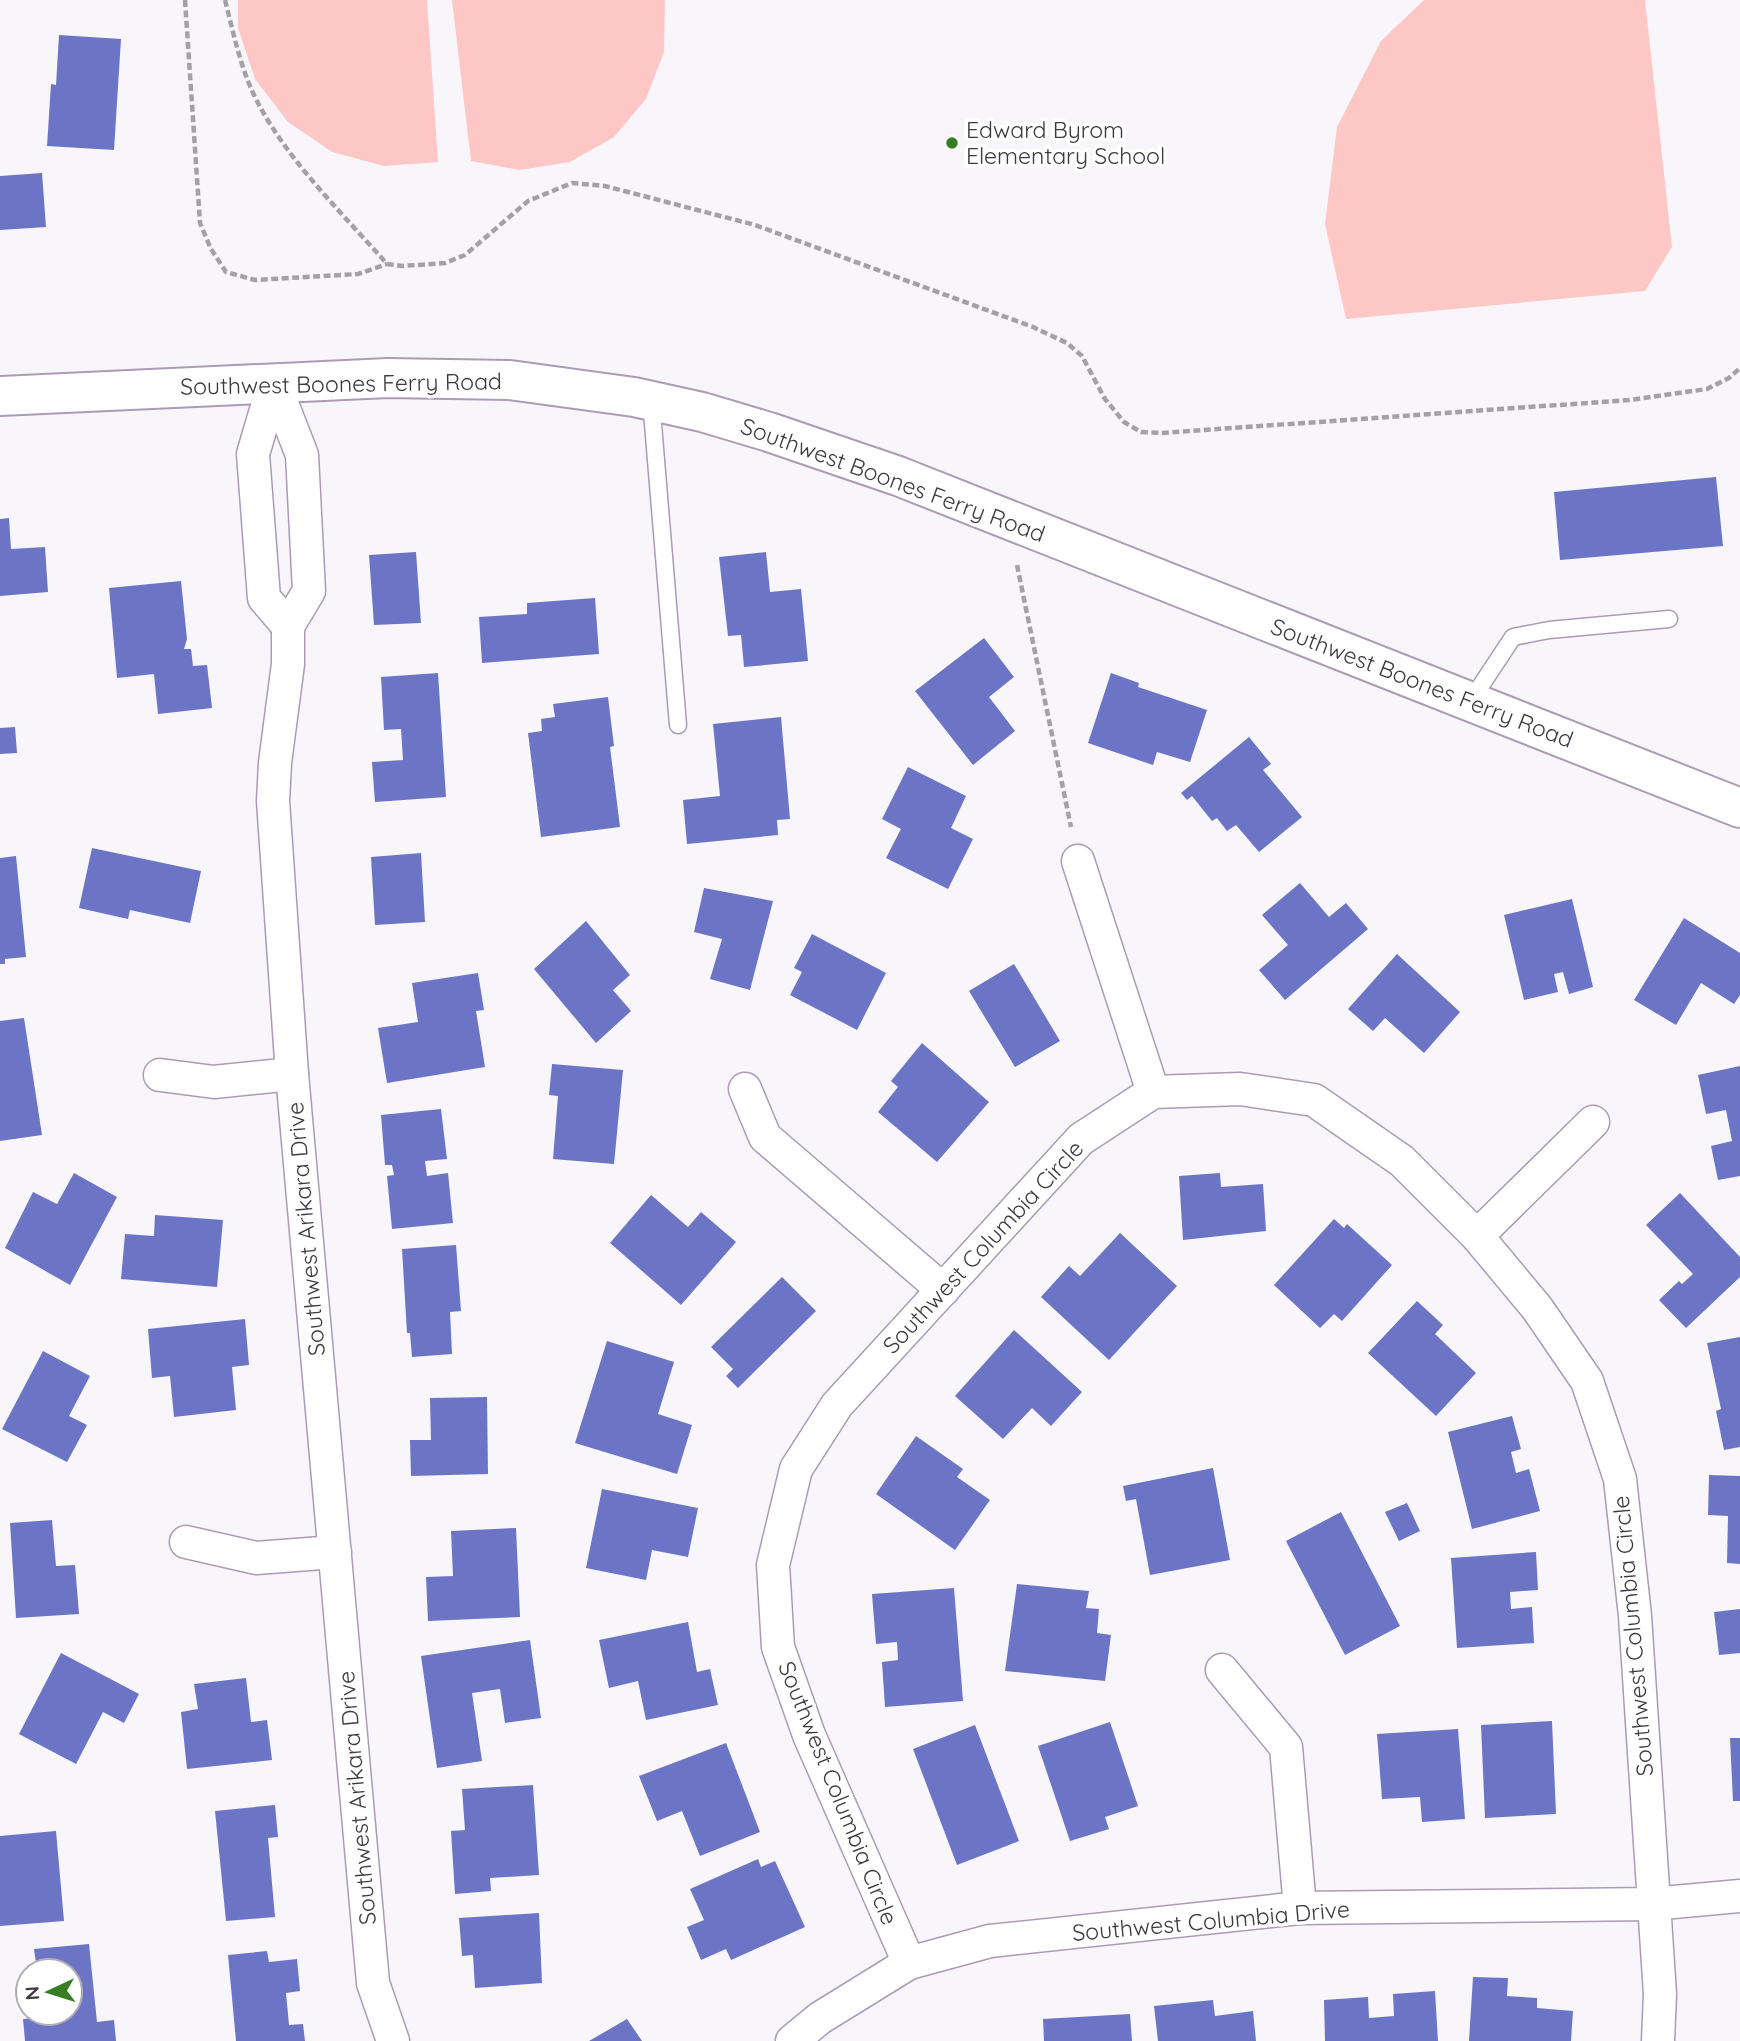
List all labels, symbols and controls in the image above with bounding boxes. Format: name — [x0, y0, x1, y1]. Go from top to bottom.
place label: Edward Byrom Elementary School — [966, 115, 1165, 170]
marker: Edward Byrom Elementary School — [944, 135, 960, 151]
street label: Southwest Boones Ferry Road — [180, 366, 502, 401]
street label: Southwest Boones Ferry Road — [737, 411, 1049, 548]
street label: Southwest Boones Ferry Road — [1267, 611, 1578, 754]
street label: Southwest Arikara Drive — [280, 1101, 331, 1357]
street label: Southwest Columbia Circle — [876, 1134, 1089, 1359]
street label: Southwest Columbia Circle — [1606, 1495, 1659, 1777]
street label: Southwest Columbia Circle — [772, 1657, 905, 1929]
street label: Southwest Arikara Drive — [331, 1670, 382, 1926]
street label: Southwest Columbia Drive — [1071, 1894, 1351, 1947]
north arrow — [14, 1957, 84, 2027]
text: N — [20, 1985, 44, 2001]

